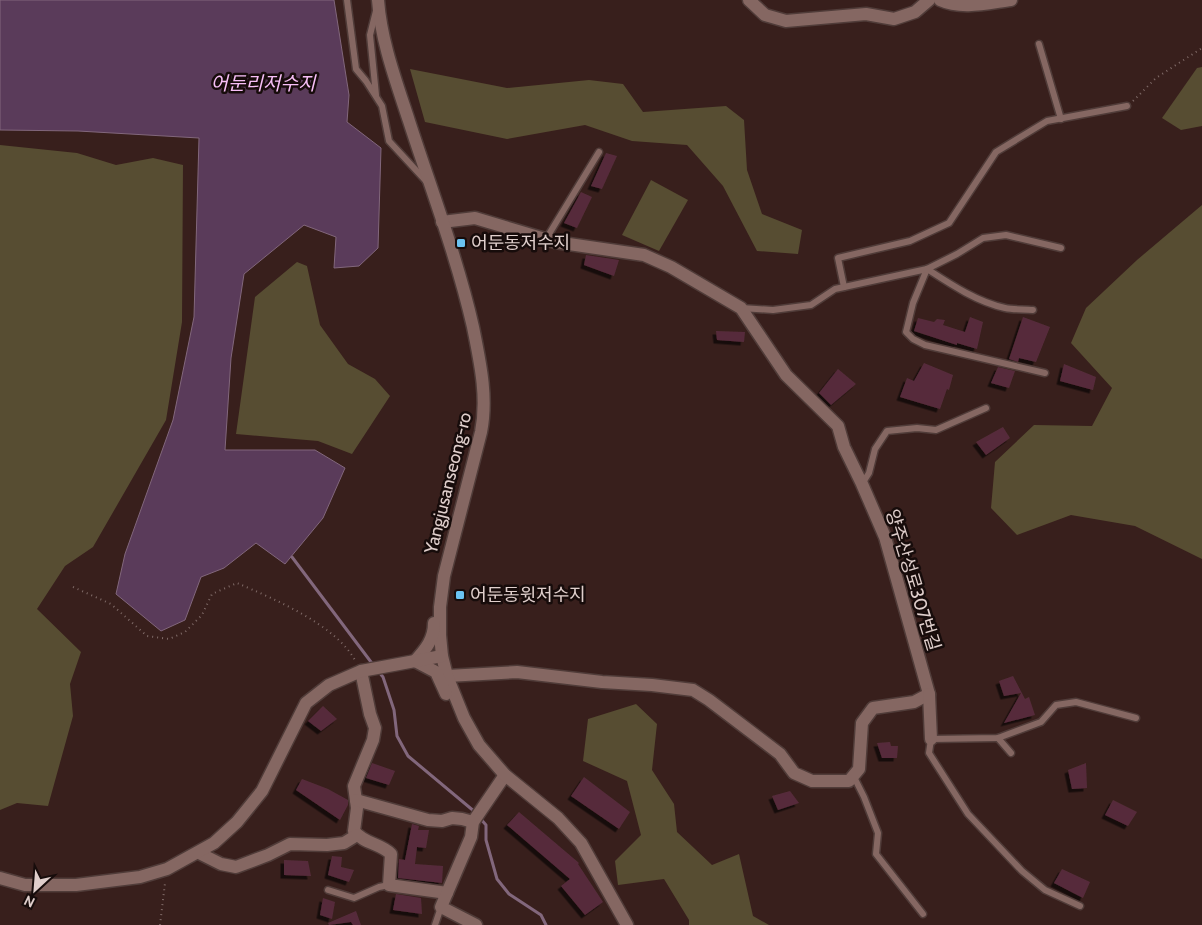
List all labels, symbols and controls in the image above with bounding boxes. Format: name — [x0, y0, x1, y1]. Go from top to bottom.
water label: 어둔리저수지 — [211, 72, 317, 95]
place label: 어둔동저수지 — [471, 232, 570, 254]
marker: 어둔동저수지 — [455, 237, 467, 249]
street label: Yangjusanseong-ro — [420, 410, 476, 557]
street label: 양주산성로307번길 — [881, 506, 945, 654]
place label: 어둔동윗저수지 — [470, 584, 586, 606]
marker: 어둔동윗저수지 — [454, 589, 466, 601]
north arrow — [10, 865, 60, 915]
text: N — [21, 891, 38, 912]

